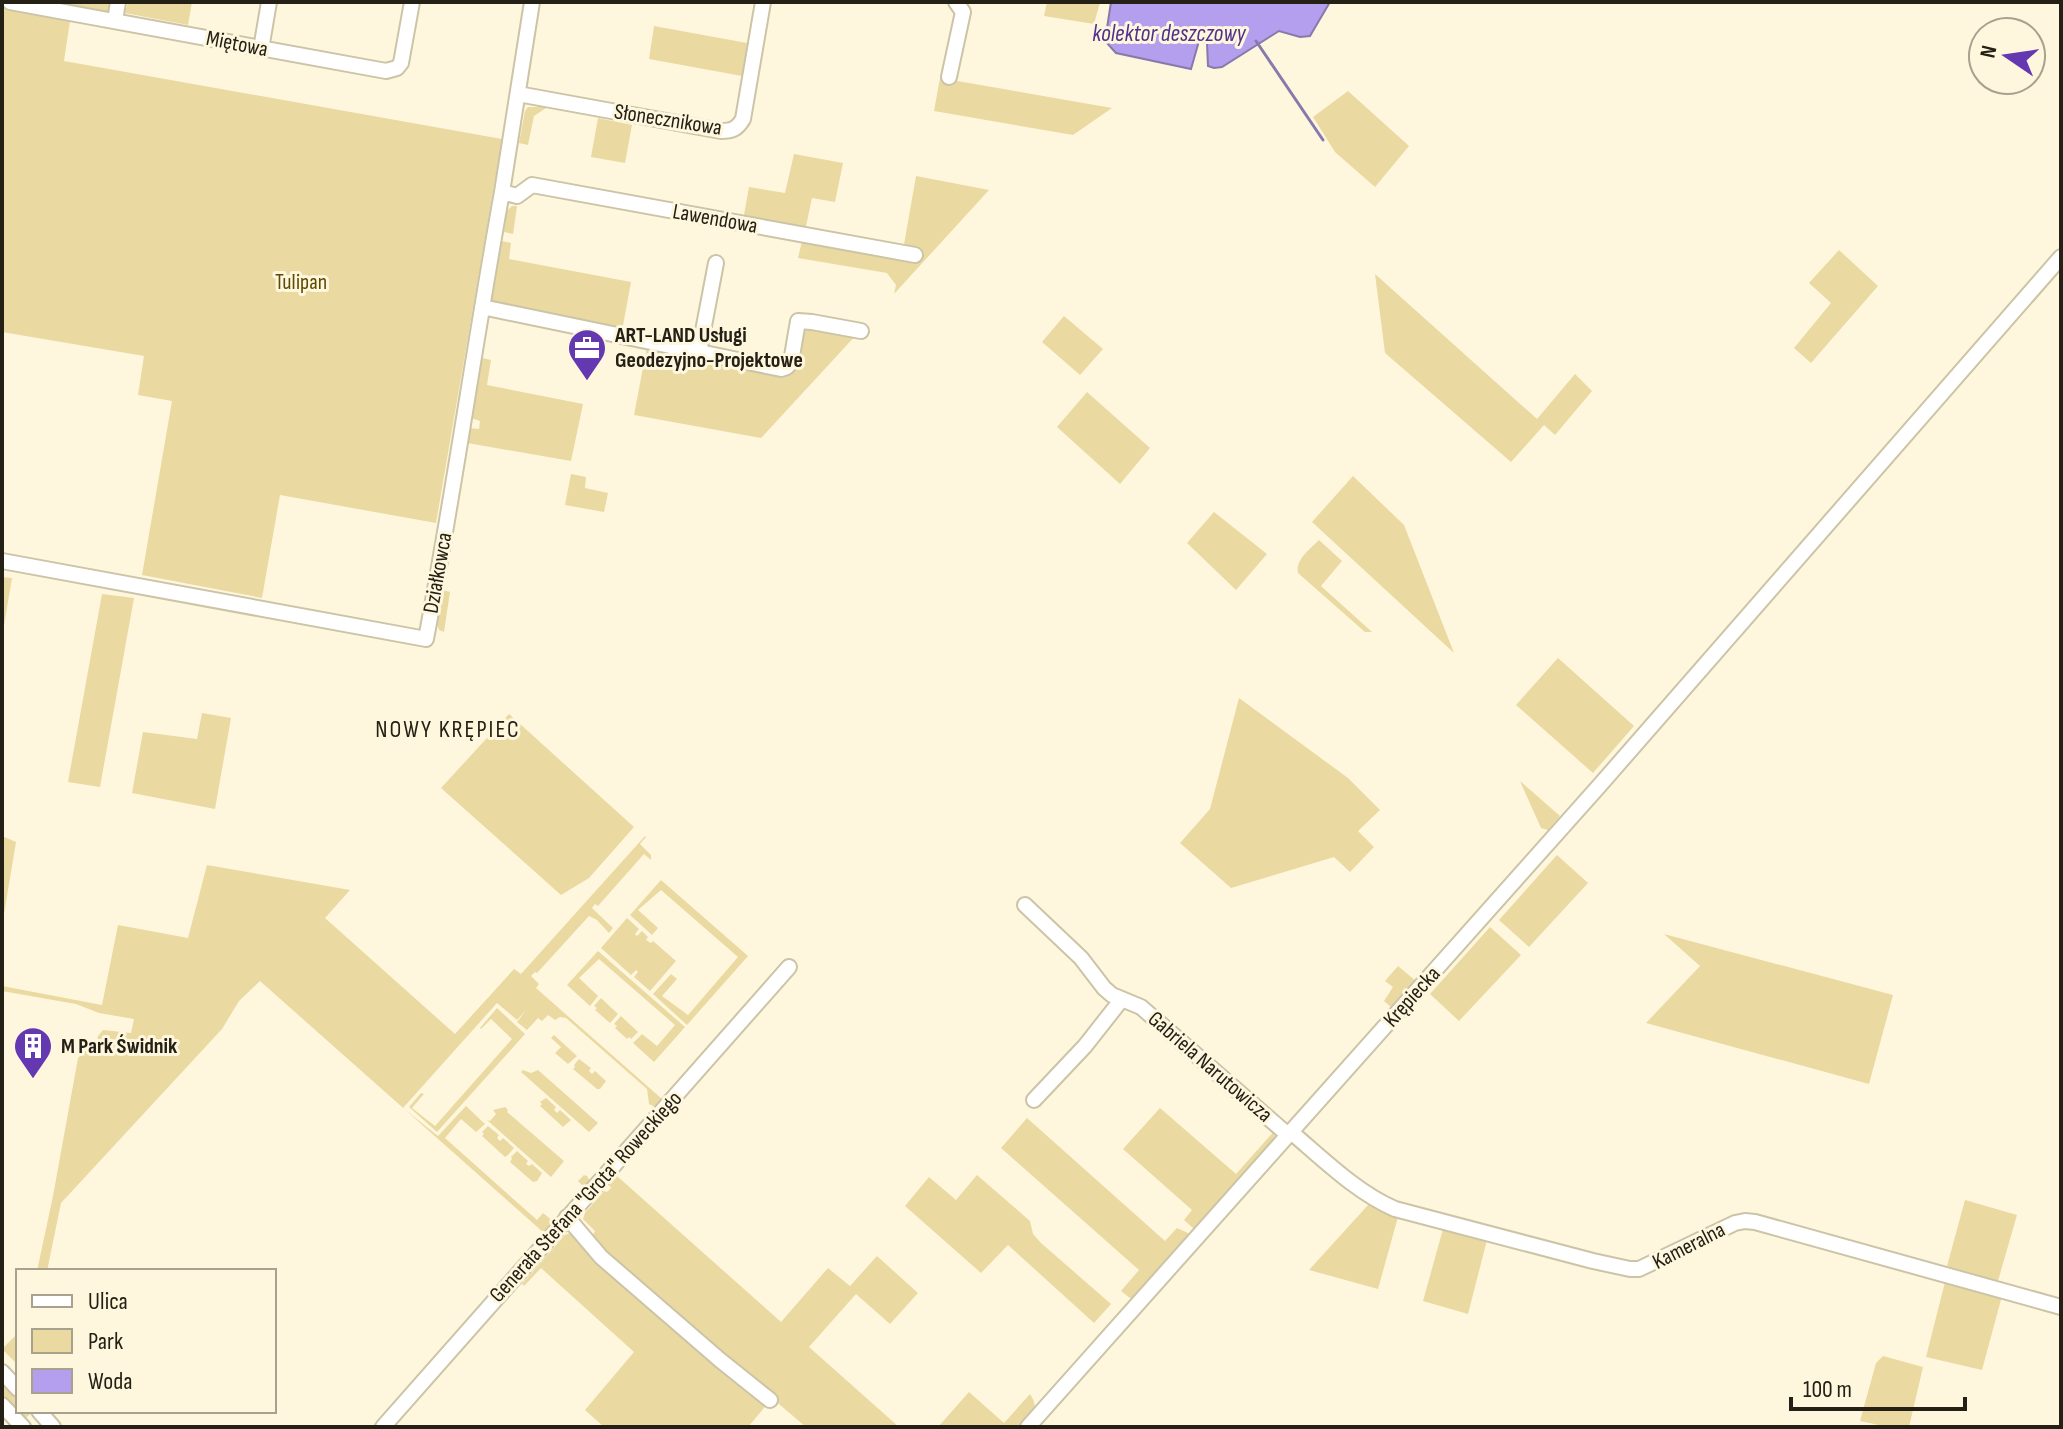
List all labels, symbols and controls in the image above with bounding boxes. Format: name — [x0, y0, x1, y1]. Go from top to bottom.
north arrow — [1967, 16, 2047, 96]
water label: kolektor deszczowy — [1092, 19, 1247, 48]
street label: Miętowa — [204, 25, 270, 63]
text: N — [1974, 43, 2003, 61]
street label: Słonecznikowa — [612, 98, 724, 142]
street label: Lawendowa — [670, 198, 760, 240]
park label: Tulipan — [275, 269, 327, 296]
place label: ART-LAND Usługi Geodezyjno-Projektowe — [614, 322, 803, 374]
office icon: ART-LAND Usługi Geodezyjno-Projektowe — [566, 327, 608, 382]
street label: Działkowca — [418, 530, 458, 616]
district label: NOWY KRĘPIEC — [375, 715, 521, 744]
street label: Krępiecka — [1378, 961, 1446, 1033]
street label: Gabriela Narutowicza — [1142, 1006, 1278, 1128]
building icon: M Park Świdnik — [12, 1025, 54, 1080]
place label: M Park Świdnik — [61, 1033, 178, 1060]
street label: Generała Stefana "Grota" Roweckiego — [484, 1086, 688, 1308]
street label: Kameralna — [1648, 1216, 1730, 1276]
legend — [16, 1269, 276, 1413]
text: Ulica — [88, 1287, 128, 1316]
text: Park — [88, 1327, 123, 1356]
scale bar — [1791, 1361, 1965, 1411]
text: Woda — [88, 1367, 132, 1396]
text: 100 m — [1803, 1375, 1852, 1404]

